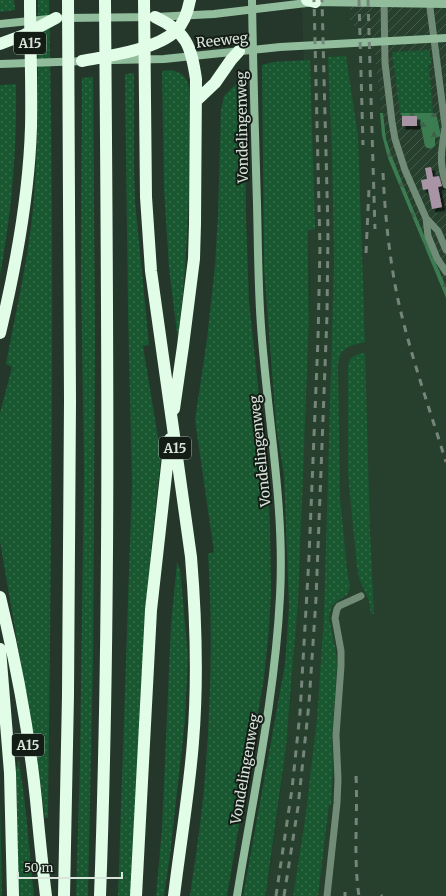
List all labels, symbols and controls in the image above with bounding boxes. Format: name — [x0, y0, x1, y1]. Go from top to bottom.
street label: Reeweg — [195, 28, 249, 52]
road number: A15 — [14, 32, 46, 54]
street label: Vondelingenweg — [232, 70, 252, 184]
street label: Vondelingenweg — [245, 394, 275, 509]
road number: A15 — [159, 437, 191, 459]
street label: Vondelingenweg — [226, 712, 264, 827]
road number: A15 — [12, 734, 44, 756]
scale bar — [18, 854, 122, 880]
text: 50 m — [24, 860, 53, 875]

